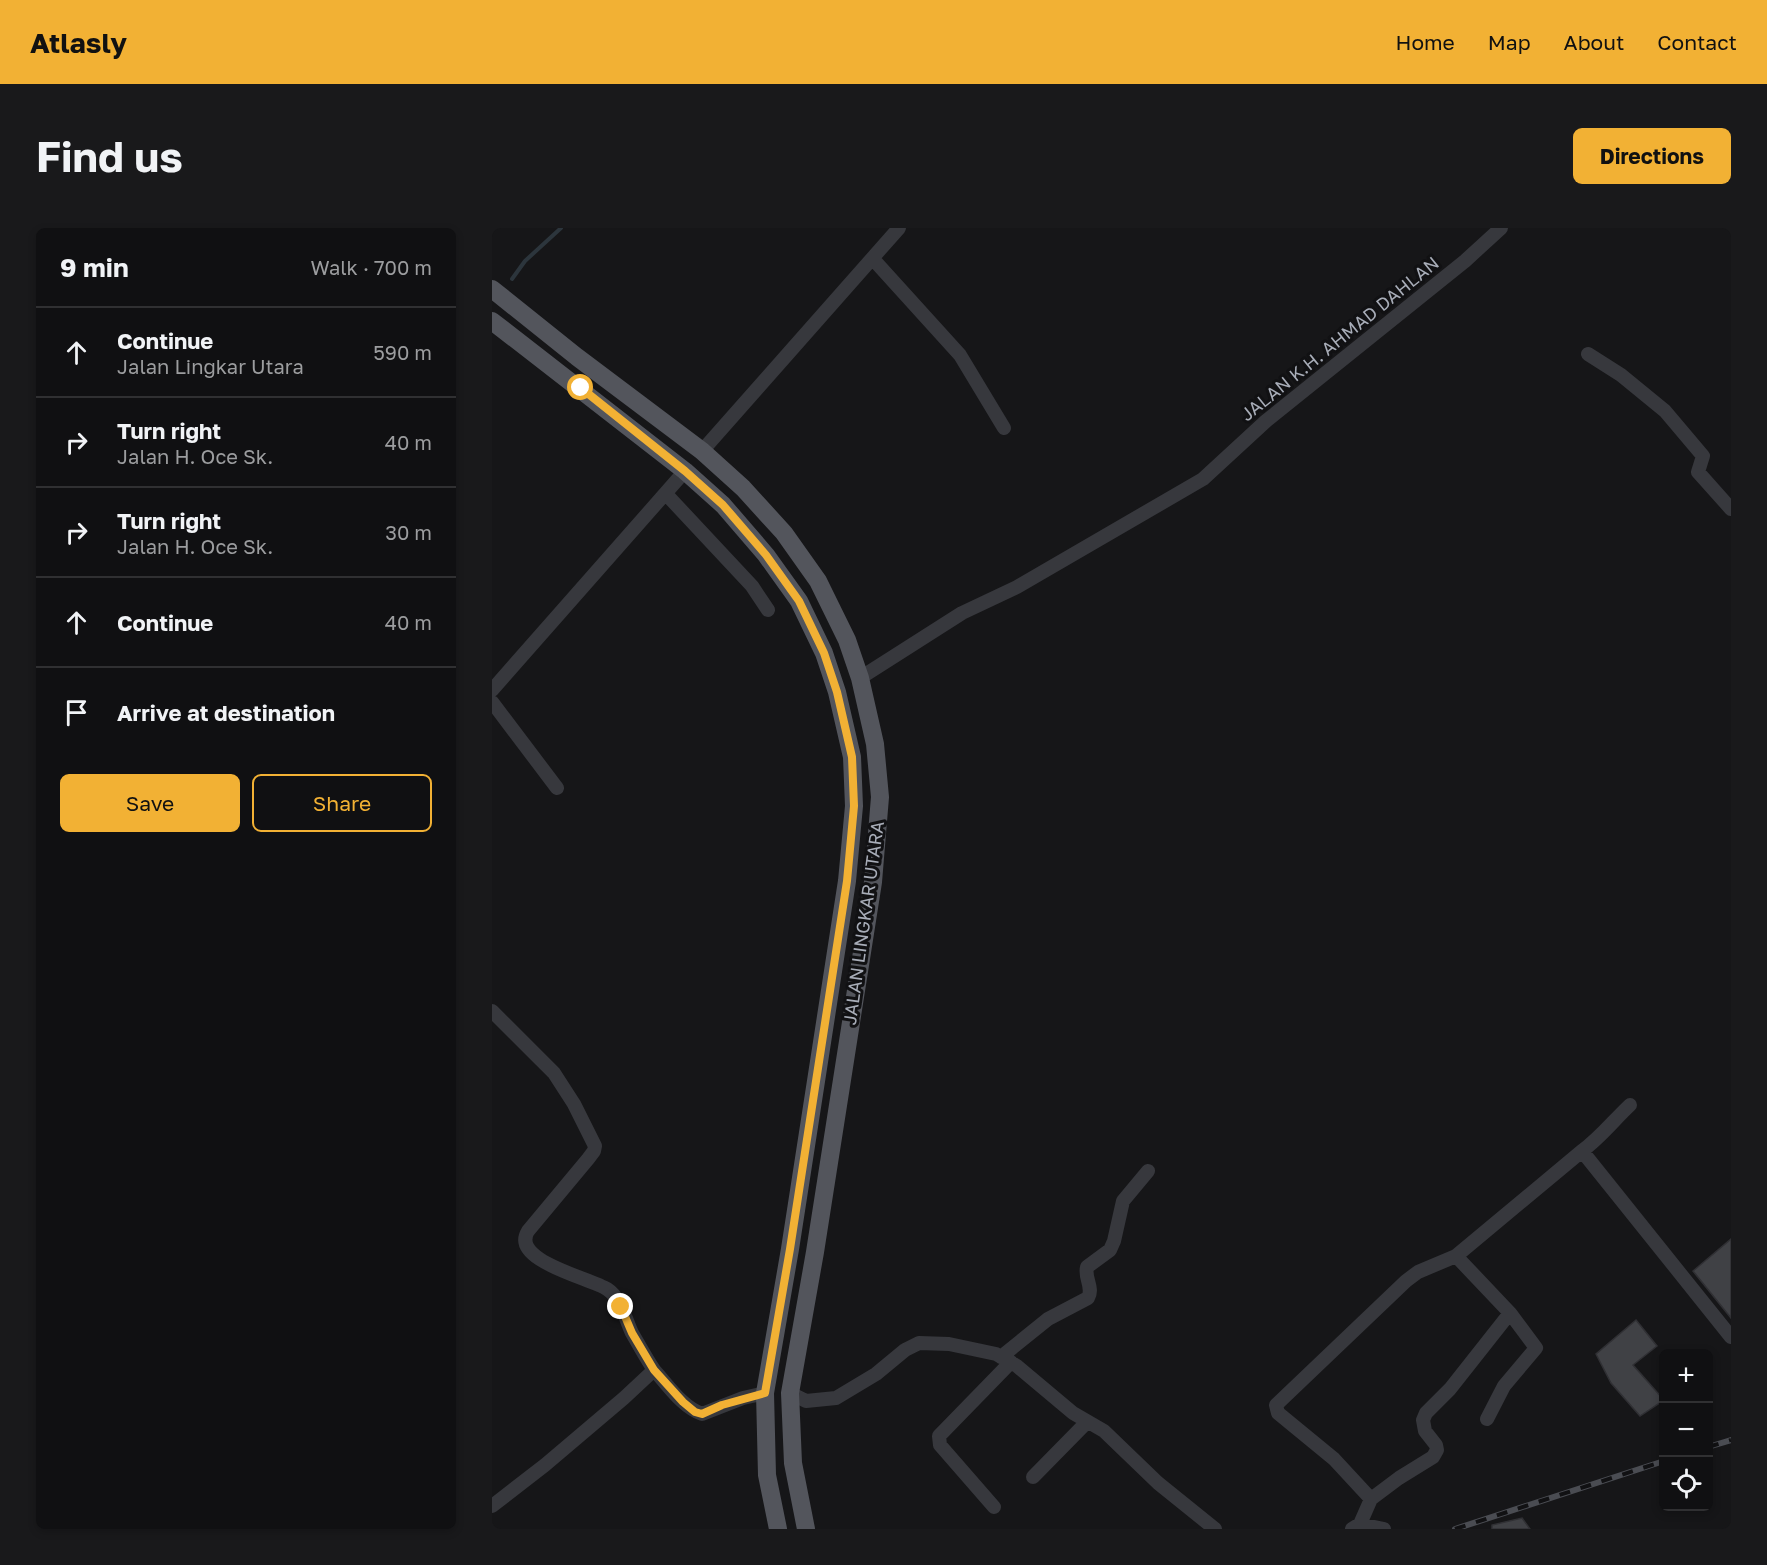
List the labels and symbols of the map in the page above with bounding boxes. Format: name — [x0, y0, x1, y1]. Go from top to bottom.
street label: JALAN K.H. AHMAD DAHLAN — [1236, 251, 1443, 425]
route start — [567, 374, 593, 400]
street label: JALAN LINGKAR UTARA — [838, 820, 888, 1026]
route end — [607, 1293, 633, 1319]

